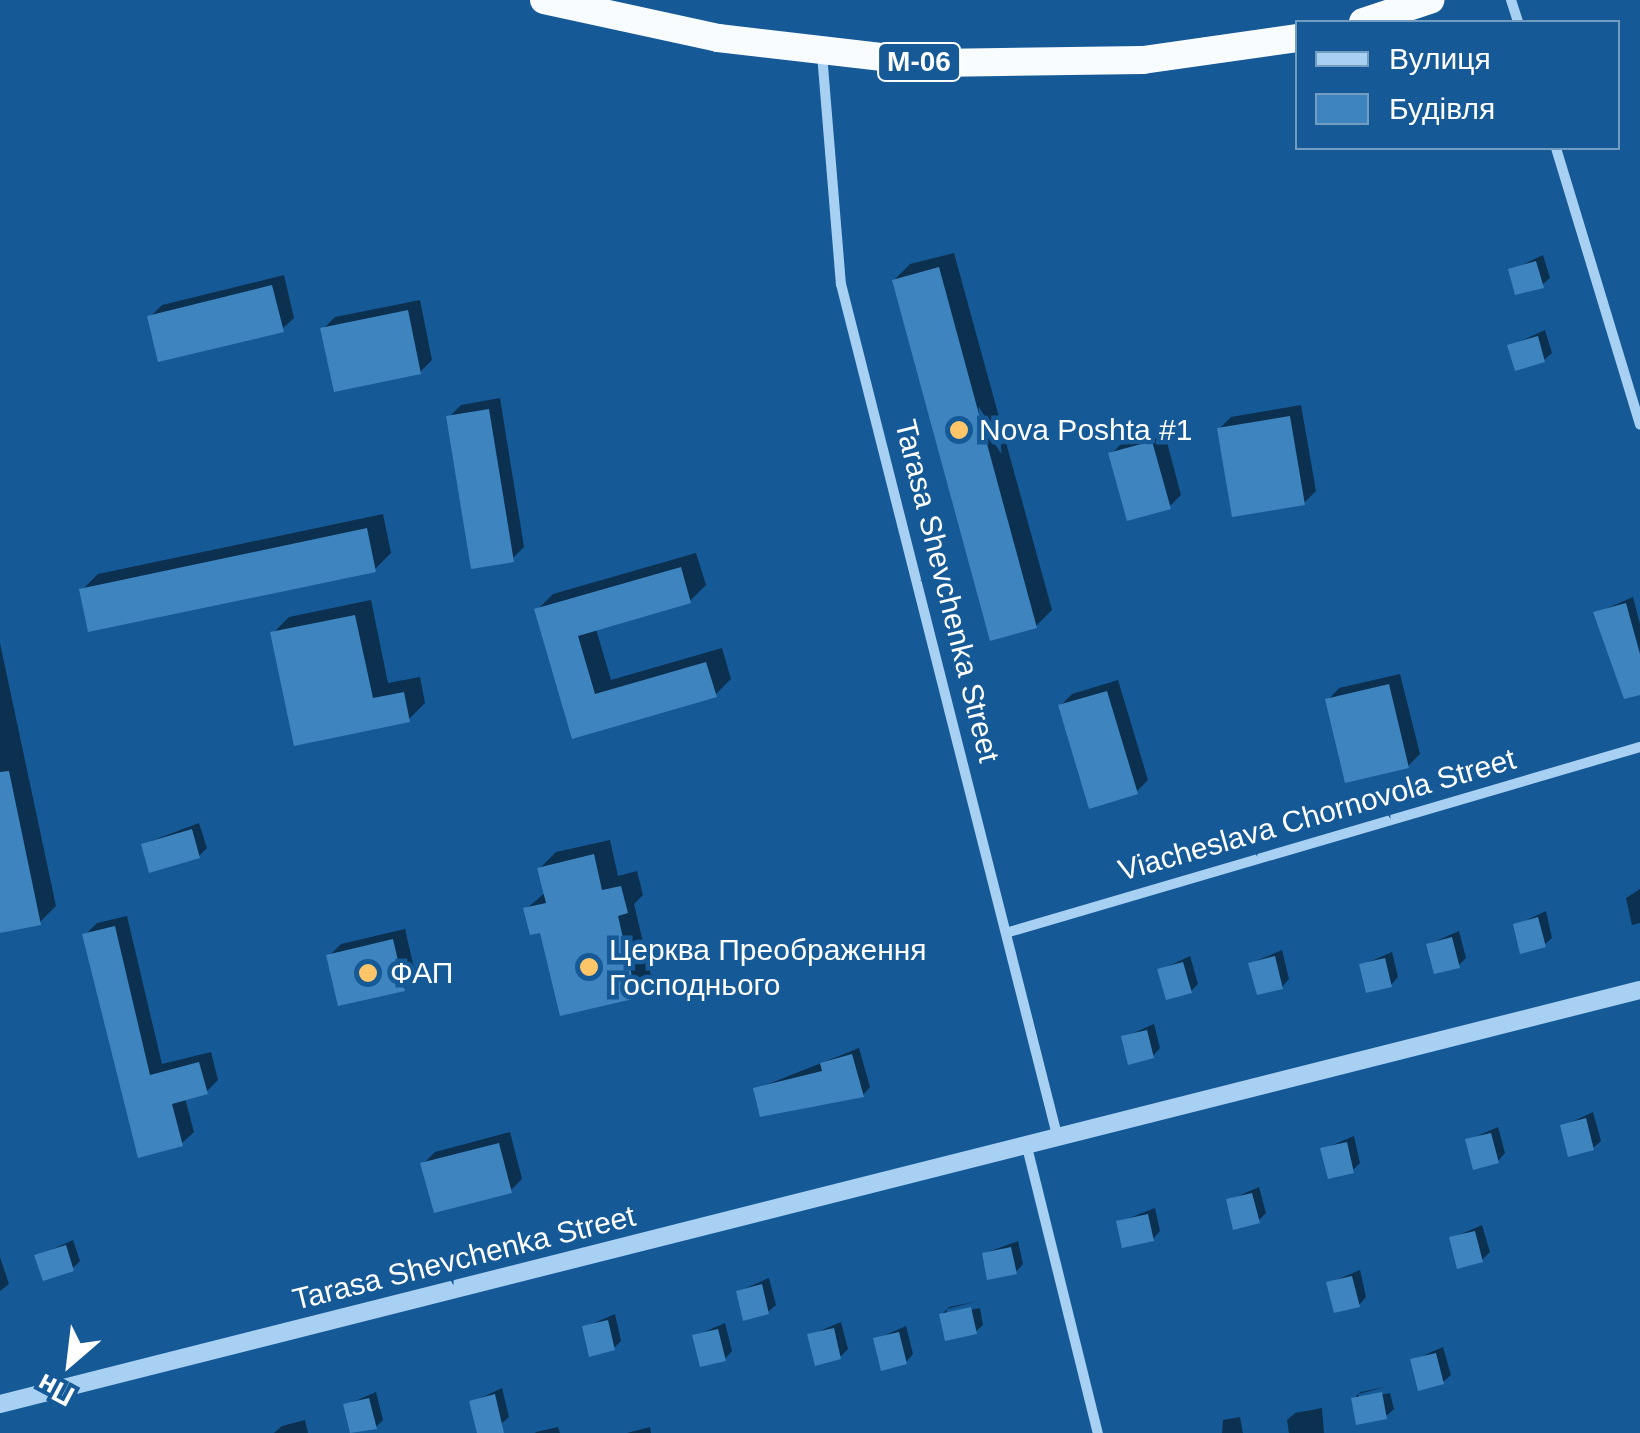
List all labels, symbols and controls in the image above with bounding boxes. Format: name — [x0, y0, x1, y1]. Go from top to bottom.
legend — [1295, 20, 1620, 150]
road number: М-06 — [876, 39, 962, 85]
text: Вулиця — [1389, 42, 1491, 75]
text: Будівля — [1389, 92, 1495, 125]
place label: Nova Poshta #1 — [979, 412, 1192, 448]
street label: Tarasa Shevchenka Street — [887, 416, 1007, 766]
marker: Nova Poshta #1 — [948, 419, 970, 441]
street label: Viacheslava Chornovola Street — [1114, 741, 1520, 889]
place label: Церква Преображення Господнього — [609, 932, 927, 1002]
place label: ФАП — [390, 955, 453, 991]
marker: Церква Преображення Господнього — [578, 956, 600, 978]
marker: ФАП — [355, 960, 381, 986]
street label: Tarasa Shevchenka Street — [289, 1198, 639, 1318]
north arrow — [20, 1313, 120, 1413]
text: Пн — [32, 1368, 79, 1412]

